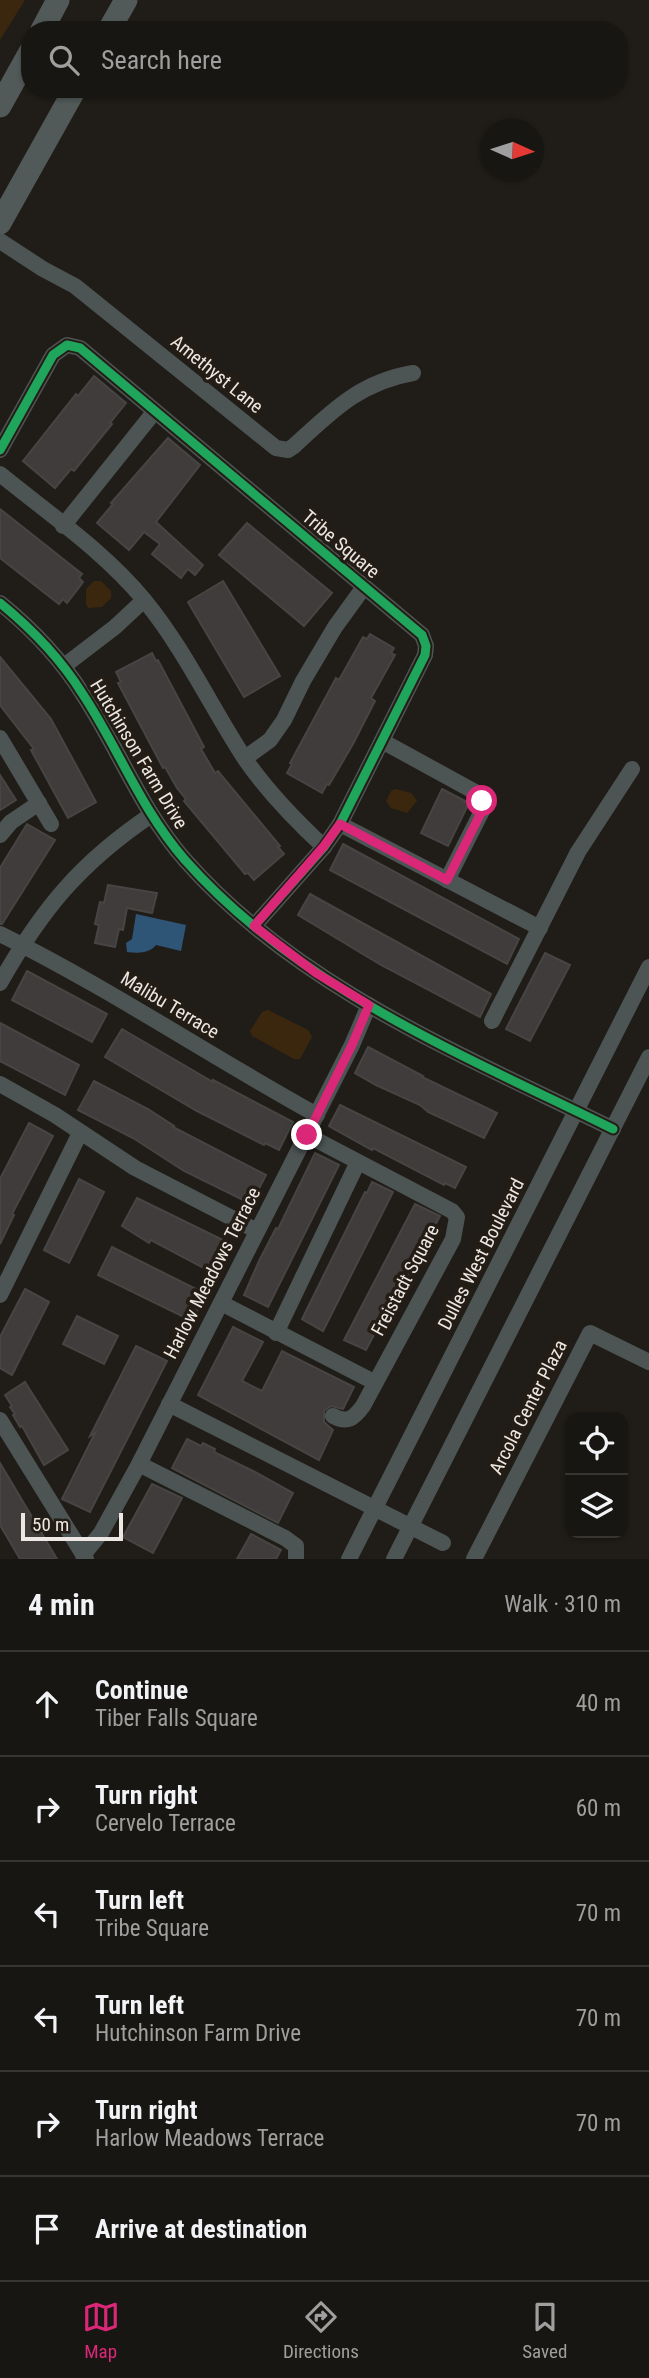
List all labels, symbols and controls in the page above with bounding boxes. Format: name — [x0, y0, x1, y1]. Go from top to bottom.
search box — [21, 21, 628, 98]
icon: search — [45, 41, 83, 79]
text: Search here — [101, 45, 222, 75]
north arrow — [481, 119, 544, 182]
street label: Amethyst Lane — [166, 330, 268, 418]
street label: Tribe Square — [298, 505, 385, 583]
street label: Hutchinson Farm Drive — [85, 675, 193, 833]
route start — [466, 785, 497, 816]
street label: Malibu Terrace — [117, 967, 223, 1043]
route end — [291, 1119, 322, 1150]
street label: Dulles West Boulevard — [433, 1174, 529, 1334]
street label: Harlow Meadows Terrace — [159, 1183, 265, 1363]
street label: Freistadt Square — [366, 1220, 444, 1340]
street label: Arcola Center Plaza — [484, 1336, 572, 1478]
map controls — [565, 1412, 628, 1538]
button: locate — [565, 1412, 628, 1475]
button: layers — [565, 1475, 628, 1538]
scale bar — [21, 1510, 122, 1542]
text: 50 m — [32, 1513, 69, 1536]
text: 4 min — [28, 1587, 95, 1622]
text: Walk · 310 m — [504, 1591, 621, 1618]
text: Continue — [95, 1675, 188, 1705]
icon: ahead — [28, 1685, 66, 1723]
text: 40 m — [576, 1690, 621, 1717]
text: Tiber Falls Square — [95, 1705, 258, 1732]
text: Turn right — [95, 1780, 197, 1810]
icon: right — [28, 1790, 66, 1828]
text: 60 m — [576, 1795, 621, 1822]
text: Cervelo Terrace — [95, 1810, 236, 1837]
text: Turn left — [95, 1885, 184, 1915]
icon: left — [28, 1895, 66, 1933]
text: 70 m — [576, 1900, 621, 1927]
text: Tribe Square — [95, 1915, 209, 1942]
text: Turn left — [95, 1990, 184, 2020]
icon: left — [28, 2000, 66, 2038]
text: 70 m — [576, 2005, 621, 2032]
text: Hutchinson Farm Drive — [95, 2020, 301, 2047]
text: Turn right — [95, 2095, 197, 2125]
icon: right — [28, 2105, 66, 2143]
text: 70 m — [576, 2110, 621, 2137]
text: Harlow Meadows Terrace — [95, 2125, 324, 2152]
icon: arrive — [28, 2210, 66, 2248]
text: Arrive at destination — [95, 2214, 307, 2244]
tab: Map — [82, 2298, 120, 2363]
tab: Directions — [283, 2298, 359, 2363]
tab: Saved — [522, 2298, 567, 2363]

